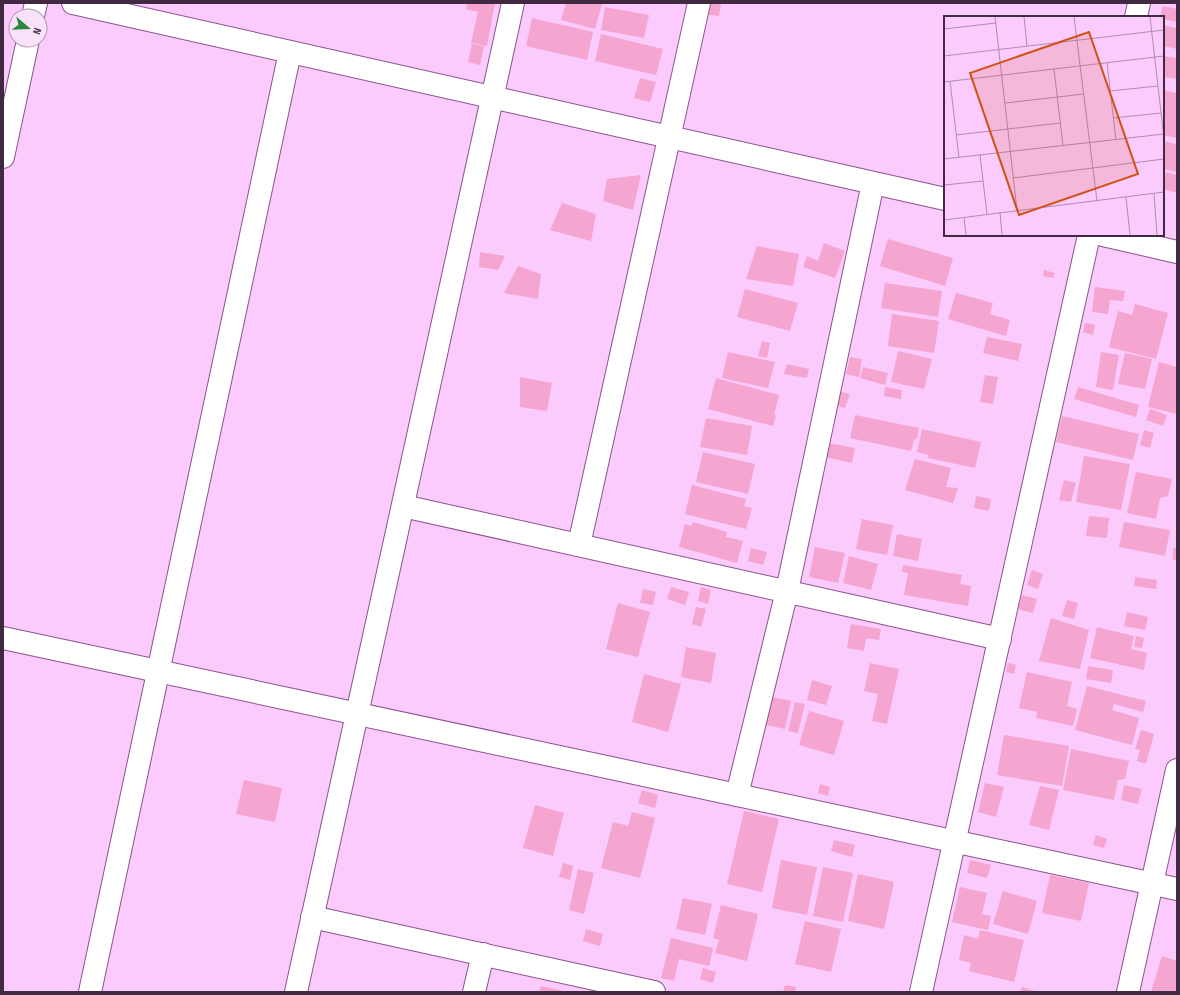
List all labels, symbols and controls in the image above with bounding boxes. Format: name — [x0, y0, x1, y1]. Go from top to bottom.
north arrow — [8, 8, 48, 48]
inset map — [944, 16, 1164, 236]
text: N — [30, 26, 44, 36]

